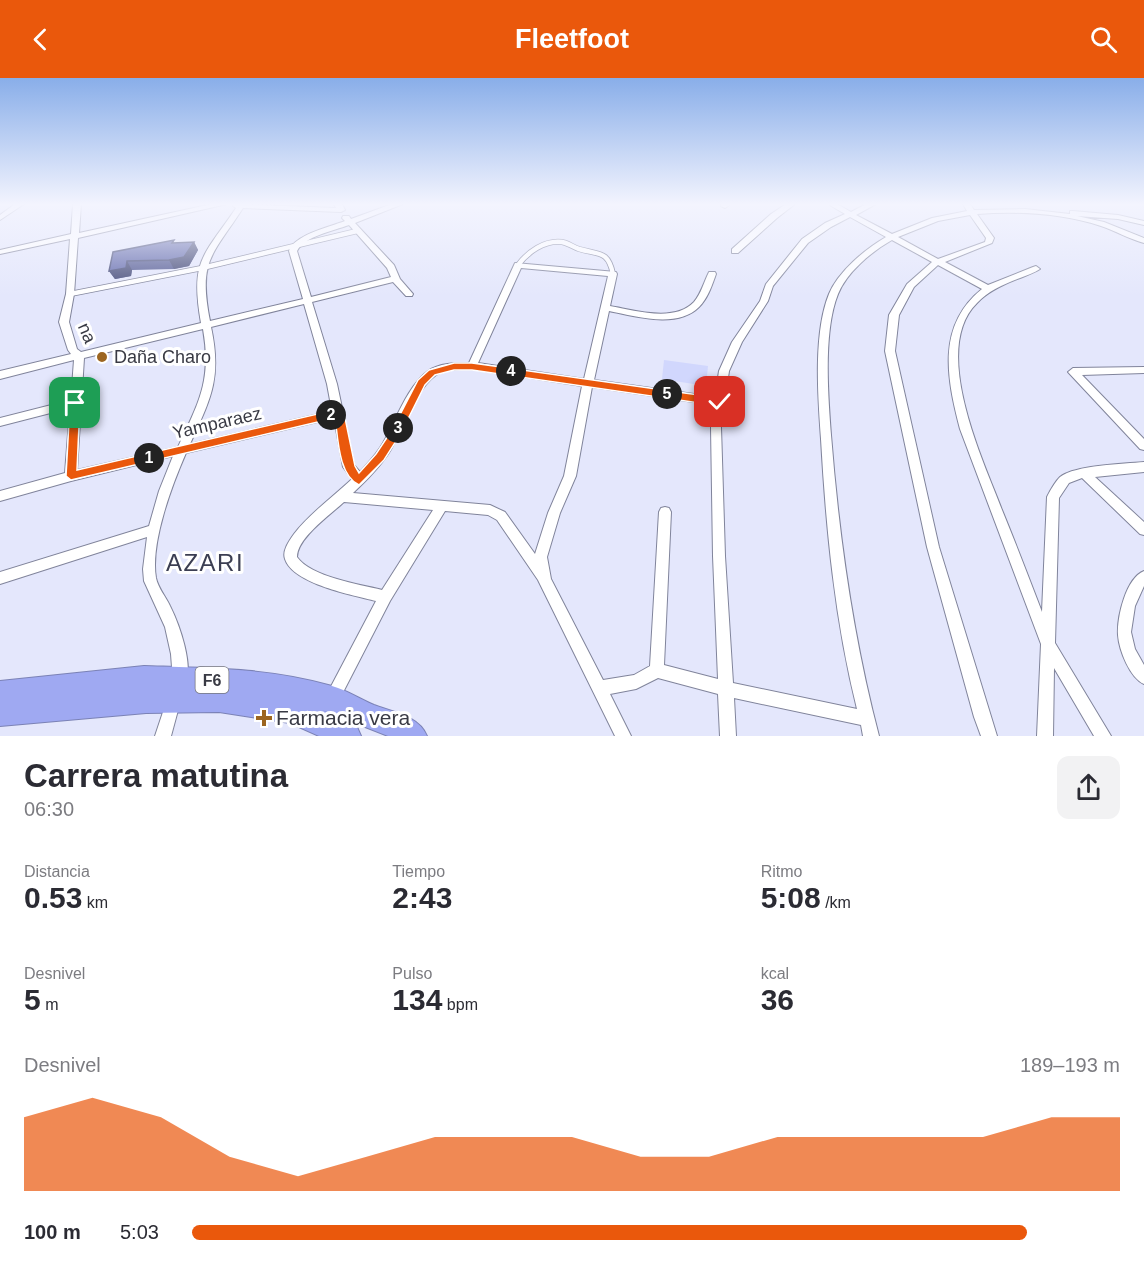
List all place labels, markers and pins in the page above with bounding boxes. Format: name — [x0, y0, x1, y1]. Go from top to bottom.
place label: Daña Charo — [114, 347, 211, 367]
marker: Daña Charo — [95, 350, 109, 364]
pin: 4 — [496, 356, 526, 386]
pin — [694, 376, 745, 427]
pin — [49, 377, 100, 428]
pin: 5 — [652, 379, 682, 409]
pin: 2 — [316, 400, 346, 430]
pin: 3 — [383, 413, 413, 443]
pin: 1 — [134, 443, 164, 473]
place label: Farmacia vera — [276, 706, 411, 729]
marker: Farmacia vera — [257, 711, 271, 725]

